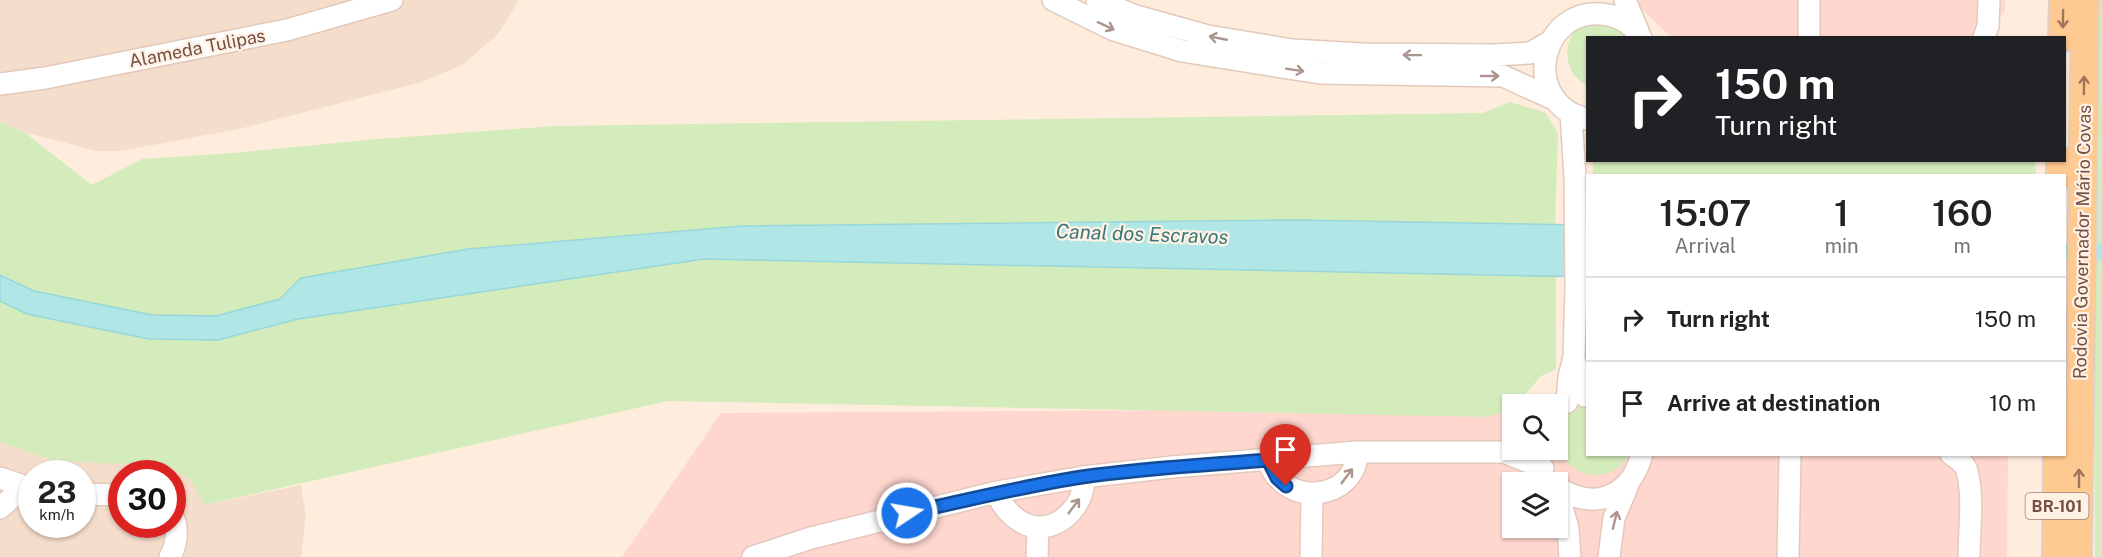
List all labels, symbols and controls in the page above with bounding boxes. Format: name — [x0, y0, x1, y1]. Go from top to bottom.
one-way arrow — [2057, 8, 2068, 28]
one-way arrow — [1096, 20, 1114, 32]
street label: Alameda Tulipas — [127, 24, 267, 72]
one-way arrow — [1208, 32, 1228, 43]
one-way arrow — [1402, 49, 1422, 61]
text: 150 m — [1715, 59, 1835, 108]
icon: right — [1616, 60, 1694, 138]
one-way arrow — [1285, 64, 1305, 75]
one-way arrow — [1479, 70, 1499, 82]
one-way arrow — [2078, 75, 2090, 95]
street label: Rodovia Governador Mário Covas — [2069, 105, 2095, 379]
text: Turn right — [1715, 109, 1838, 141]
text: 15:07 — [1659, 192, 1751, 234]
text: 1 — [1834, 192, 1849, 234]
text: 160 — [1932, 192, 1993, 234]
water label: Canal dos Escravos — [1055, 219, 1229, 249]
text: Arrival — [1674, 234, 1736, 258]
text: min — [1825, 234, 1859, 258]
text: m — [1954, 234, 1971, 258]
icon: right — [1616, 303, 1649, 336]
text: Turn right — [1667, 306, 1770, 332]
text: 150 m — [1975, 306, 2036, 332]
icon: arrive — [1616, 387, 1649, 420]
text: Arrive at destination — [1667, 390, 1880, 416]
text: 10 m — [1989, 390, 2036, 416]
map controls — [1502, 394, 1568, 538]
button: search — [1502, 394, 1568, 460]
pin — [1260, 424, 1311, 486]
icon: arrive — [1269, 433, 1302, 466]
speed limit sign: 30 — [108, 460, 186, 538]
one-way arrow — [2073, 468, 2085, 488]
one-way arrow — [1341, 469, 1353, 485]
button: layers — [1502, 472, 1568, 538]
text: 23 — [37, 474, 77, 510]
position arrow — [875, 481, 939, 545]
road number: BR-101 — [2026, 493, 2088, 519]
one-way arrow — [1067, 498, 1080, 514]
text: km/h — [39, 506, 75, 523]
one-way arrow — [1609, 511, 1621, 530]

